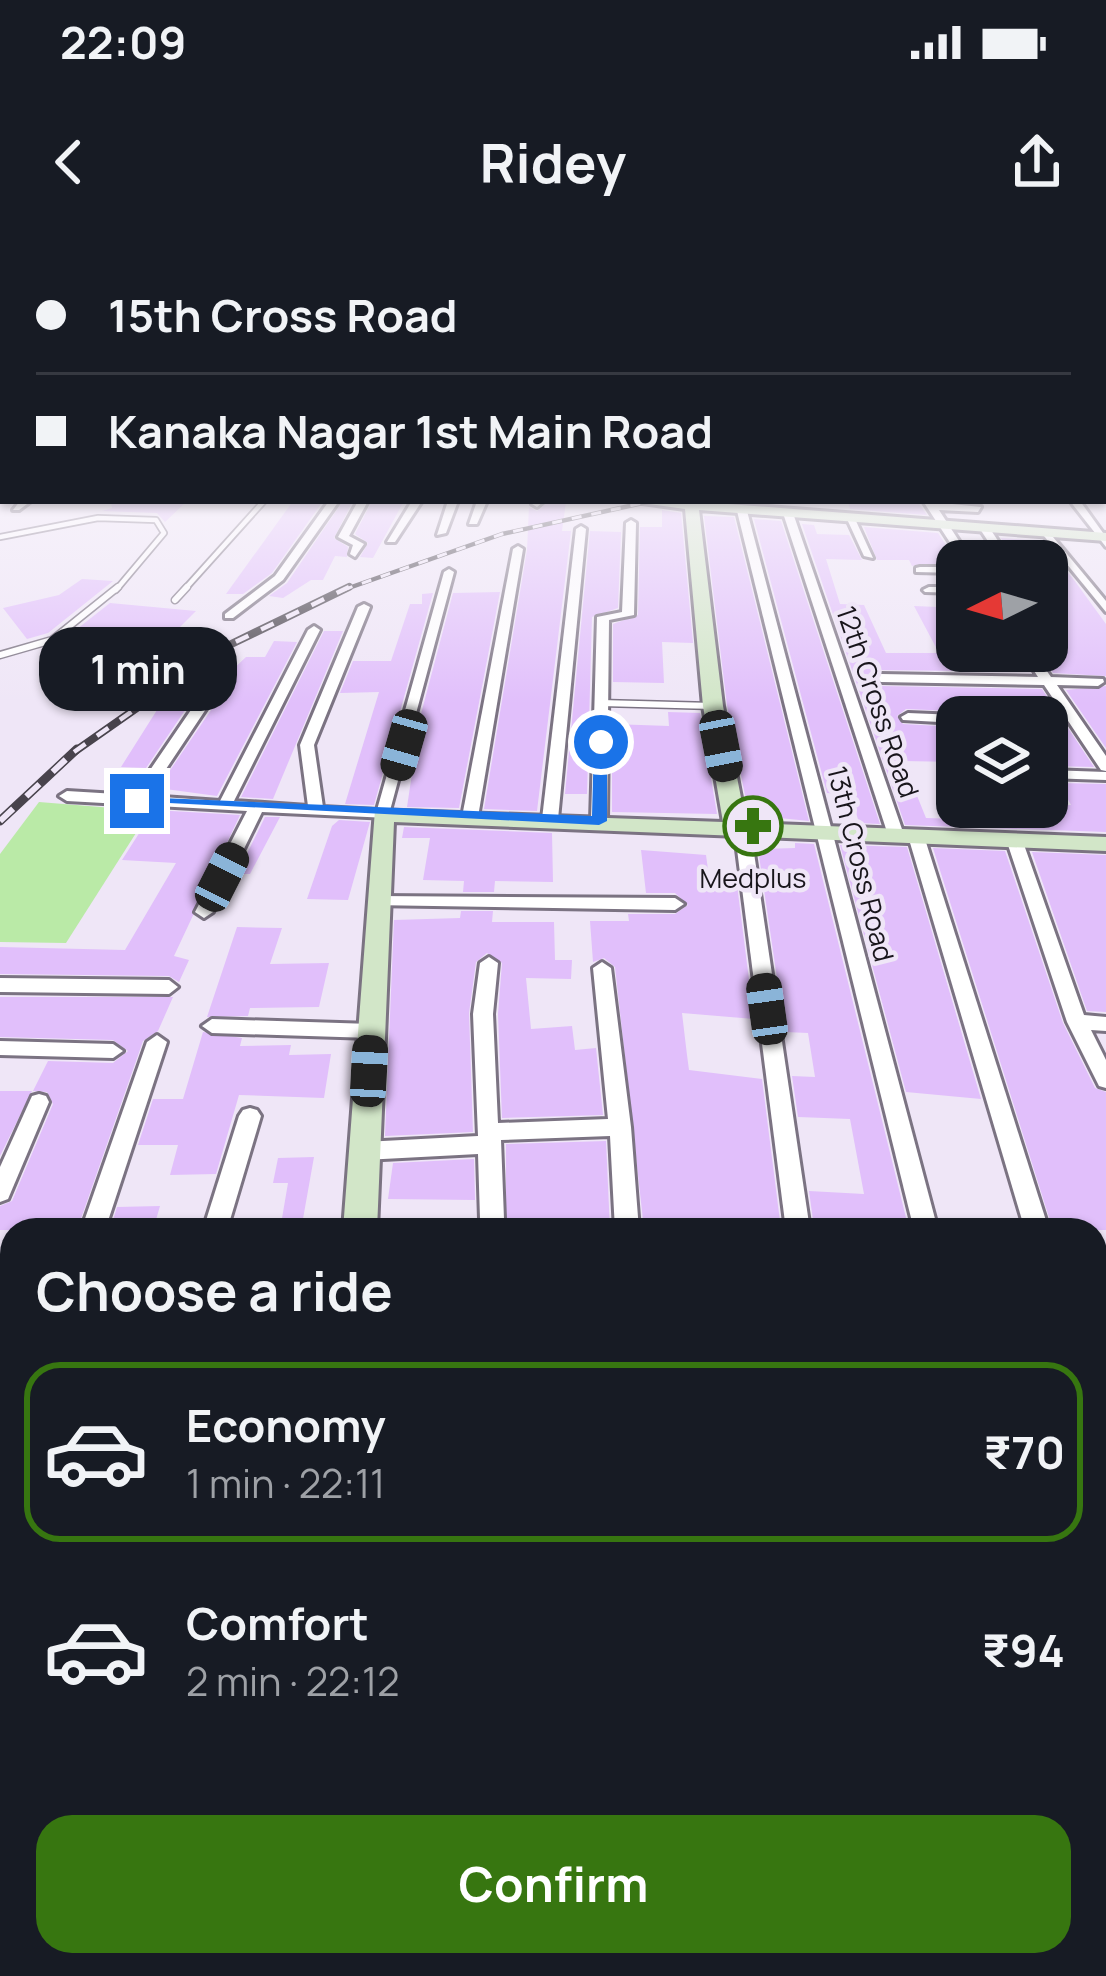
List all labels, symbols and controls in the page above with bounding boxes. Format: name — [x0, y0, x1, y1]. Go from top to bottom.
text: 22:09 — [60, 11, 187, 73]
text: Ridey — [480, 125, 626, 199]
icon: back — [36, 129, 102, 195]
icon: share — [1004, 129, 1070, 195]
text: 15th Cross Road — [108, 284, 458, 346]
text: Kanaka Nagar 1st Main Road — [108, 400, 713, 462]
north arrow — [936, 540, 1068, 672]
map controls — [936, 540, 1068, 828]
street label: 12th Cross Road — [828, 601, 929, 802]
callout: 1 min — [38, 627, 236, 711]
text: 1 min — [90, 642, 186, 696]
button: layers — [936, 696, 1068, 828]
car — [377, 705, 431, 785]
car — [696, 707, 746, 785]
route start — [574, 715, 628, 769]
street label: 13th Cross Road — [819, 762, 904, 965]
route end — [110, 774, 164, 828]
pharmacy icon: Medplus — [722, 795, 784, 857]
car — [190, 837, 254, 917]
place label: Medplus — [700, 859, 806, 896]
car — [744, 971, 790, 1047]
car — [349, 1034, 389, 1108]
text: Choose a ride — [36, 1253, 393, 1327]
text: Economy — [186, 1394, 386, 1456]
icon: car — [42, 1398, 150, 1506]
text: ₹70 — [984, 1421, 1065, 1483]
text: 1 min · 22:11 — [186, 1456, 385, 1510]
text: Comfort — [186, 1592, 369, 1654]
icon: car — [42, 1596, 150, 1704]
text: ₹94 — [982, 1619, 1065, 1681]
text: 2 min · 22:12 — [186, 1654, 399, 1708]
button: Confirm — [36, 1815, 1071, 1953]

